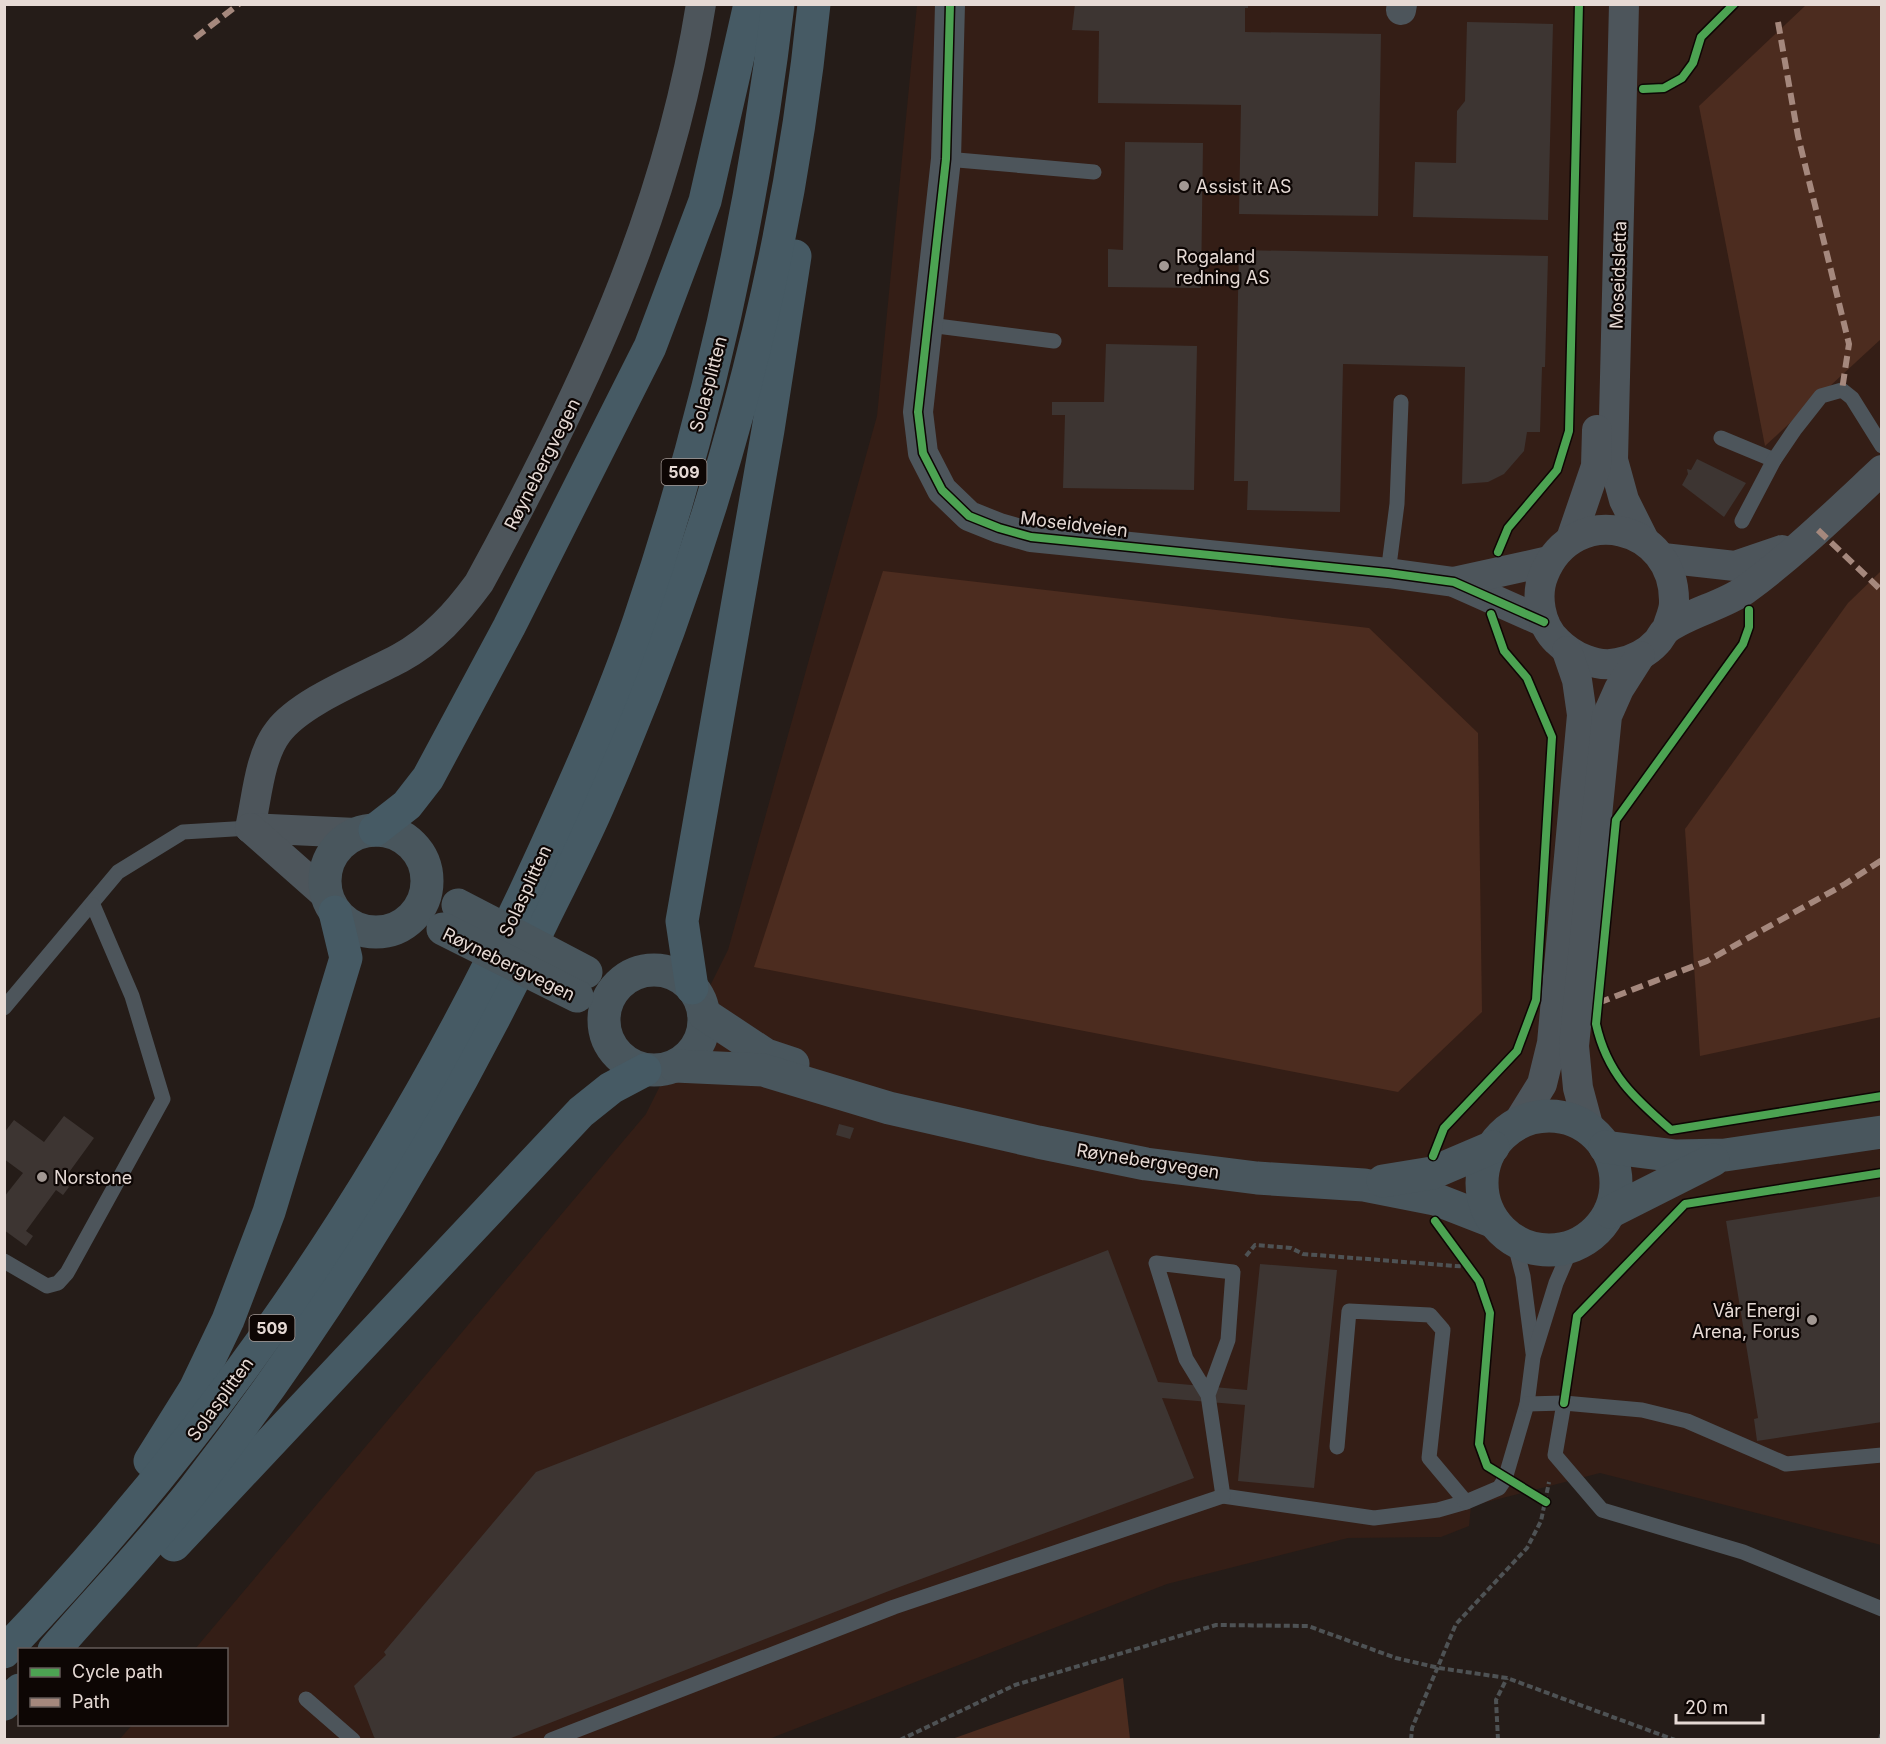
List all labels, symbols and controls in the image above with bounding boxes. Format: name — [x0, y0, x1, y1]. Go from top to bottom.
place label: Assist it AS — [1196, 176, 1292, 197]
marker: Assist it AS — [1177, 179, 1191, 193]
street label: Moseidsletta — [1606, 221, 1630, 329]
place label: Rogaland redning AS — [1176, 246, 1270, 288]
marker: Rogaland redning AS — [1157, 259, 1171, 273]
street label: Solasplitten — [685, 334, 731, 434]
street label: Røynebergvegen — [500, 395, 584, 533]
road number: 509 — [662, 459, 706, 485]
street label: Moseidveien — [1019, 507, 1129, 541]
street label: Solasplitten — [495, 842, 555, 940]
street label: Røynebergvegen — [439, 923, 579, 1005]
street label: Røynebergvegen — [1075, 1139, 1221, 1183]
place label: Norstone — [54, 1167, 132, 1188]
marker: Norstone — [35, 1170, 49, 1184]
place label: Vår Energi Arena, Forus — [1692, 1300, 1800, 1342]
marker: Vår Energi Arena, Forus — [1805, 1313, 1819, 1327]
road number: 509 — [250, 1315, 294, 1341]
street label: Solasplitten — [183, 1353, 257, 1445]
legend — [18, 1648, 228, 1726]
text: Cycle path — [72, 1661, 163, 1682]
scale bar — [1676, 1687, 1763, 1725]
text: Path — [72, 1691, 110, 1712]
text: 20 m — [1685, 1697, 1728, 1718]

